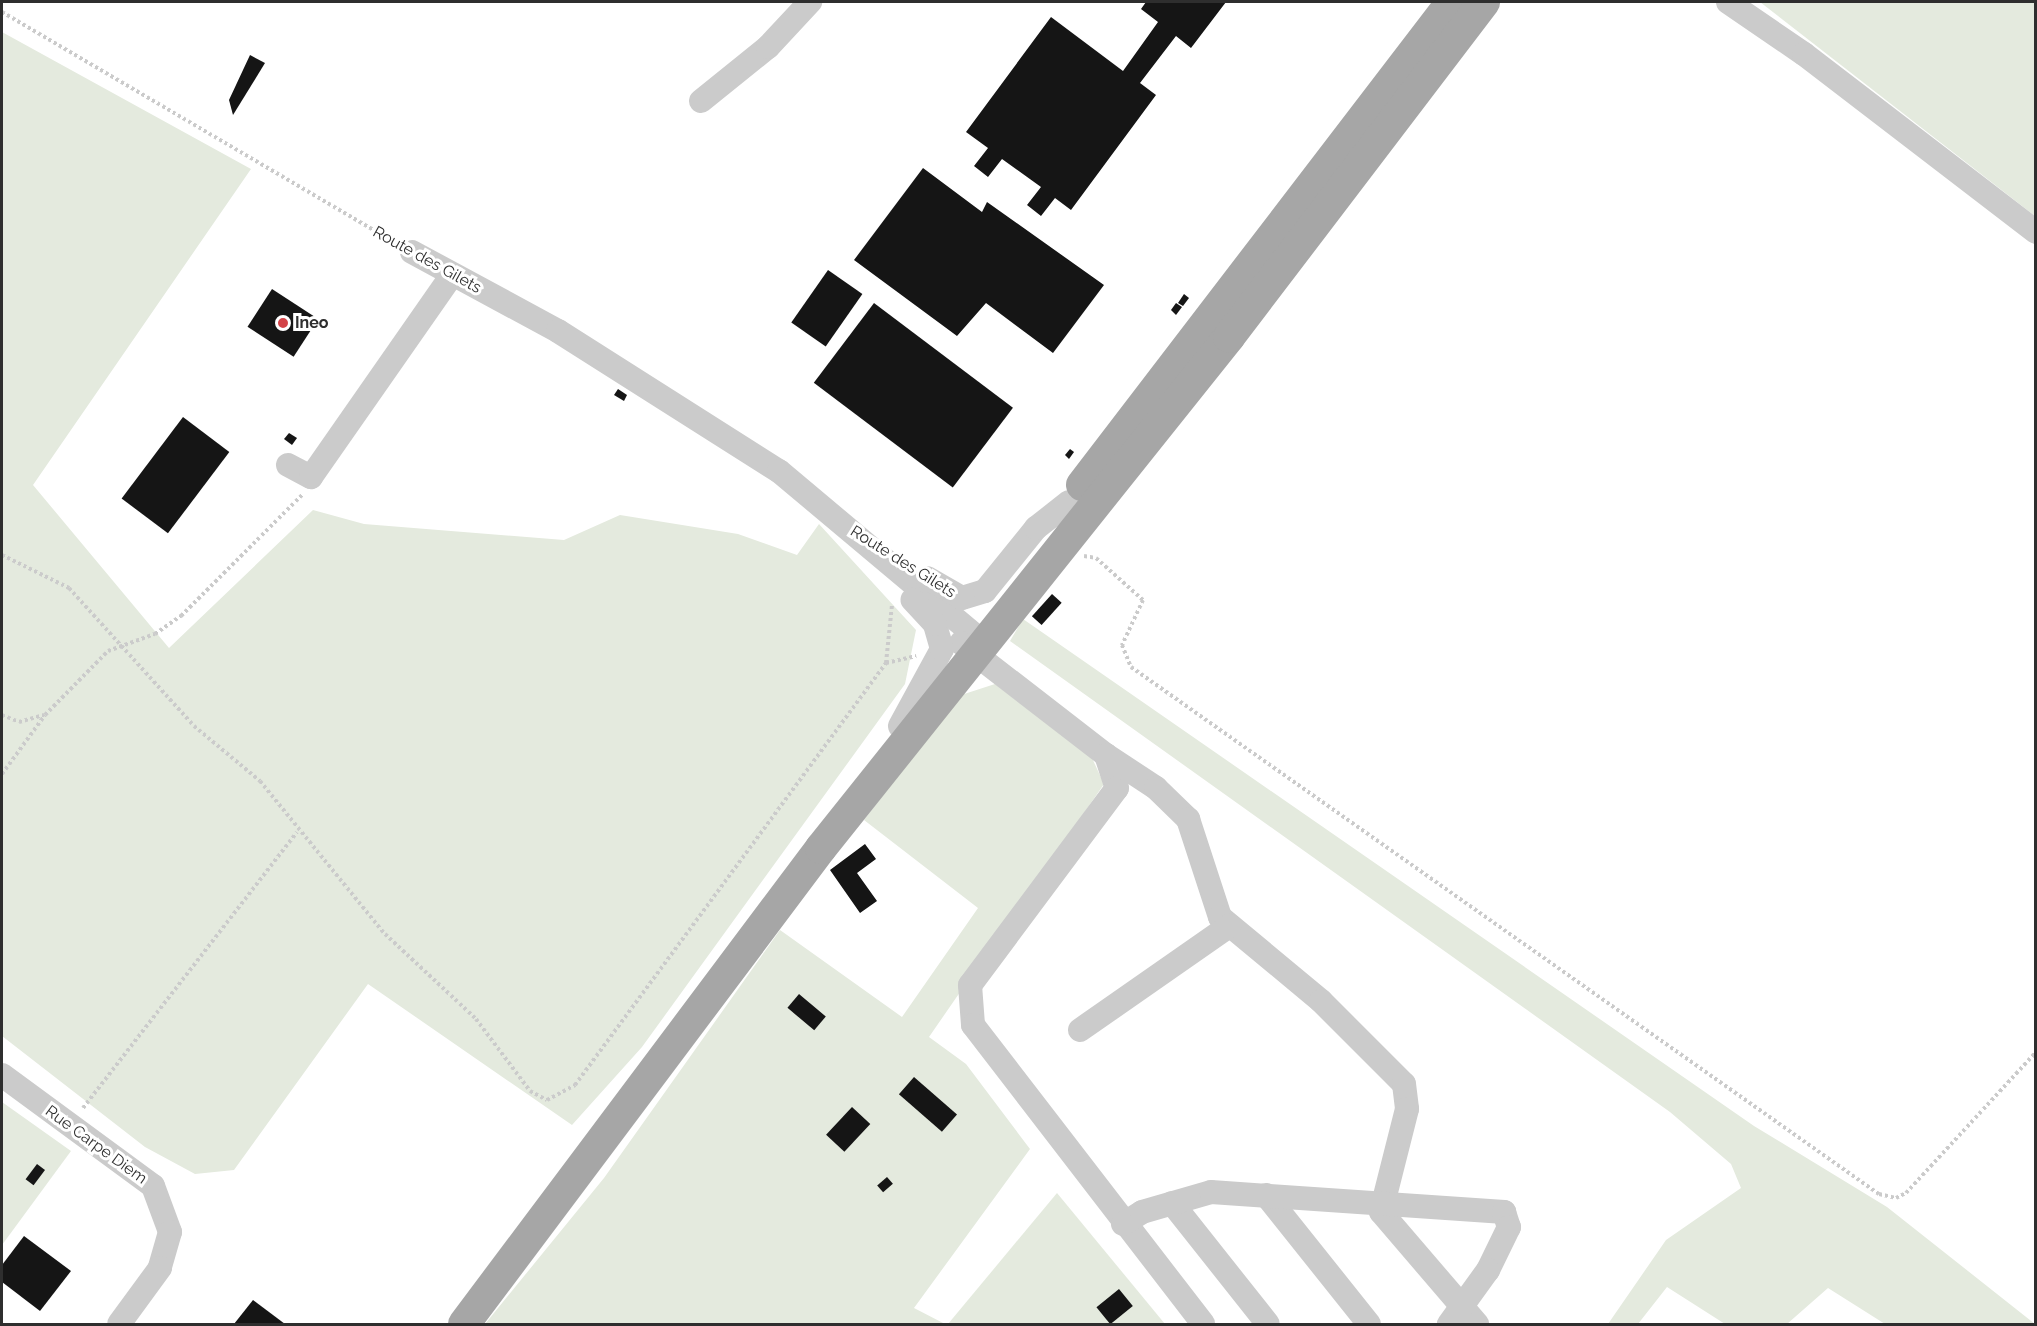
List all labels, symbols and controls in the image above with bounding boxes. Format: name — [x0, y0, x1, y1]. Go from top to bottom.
street label: Route des Gilets — [370, 222, 484, 298]
place label: Ineo — [295, 313, 329, 333]
marker: Ineo — [276, 316, 290, 330]
street label: Route des Gilets — [847, 522, 959, 602]
street label: Rue Carpe Diem — [41, 1102, 151, 1188]

